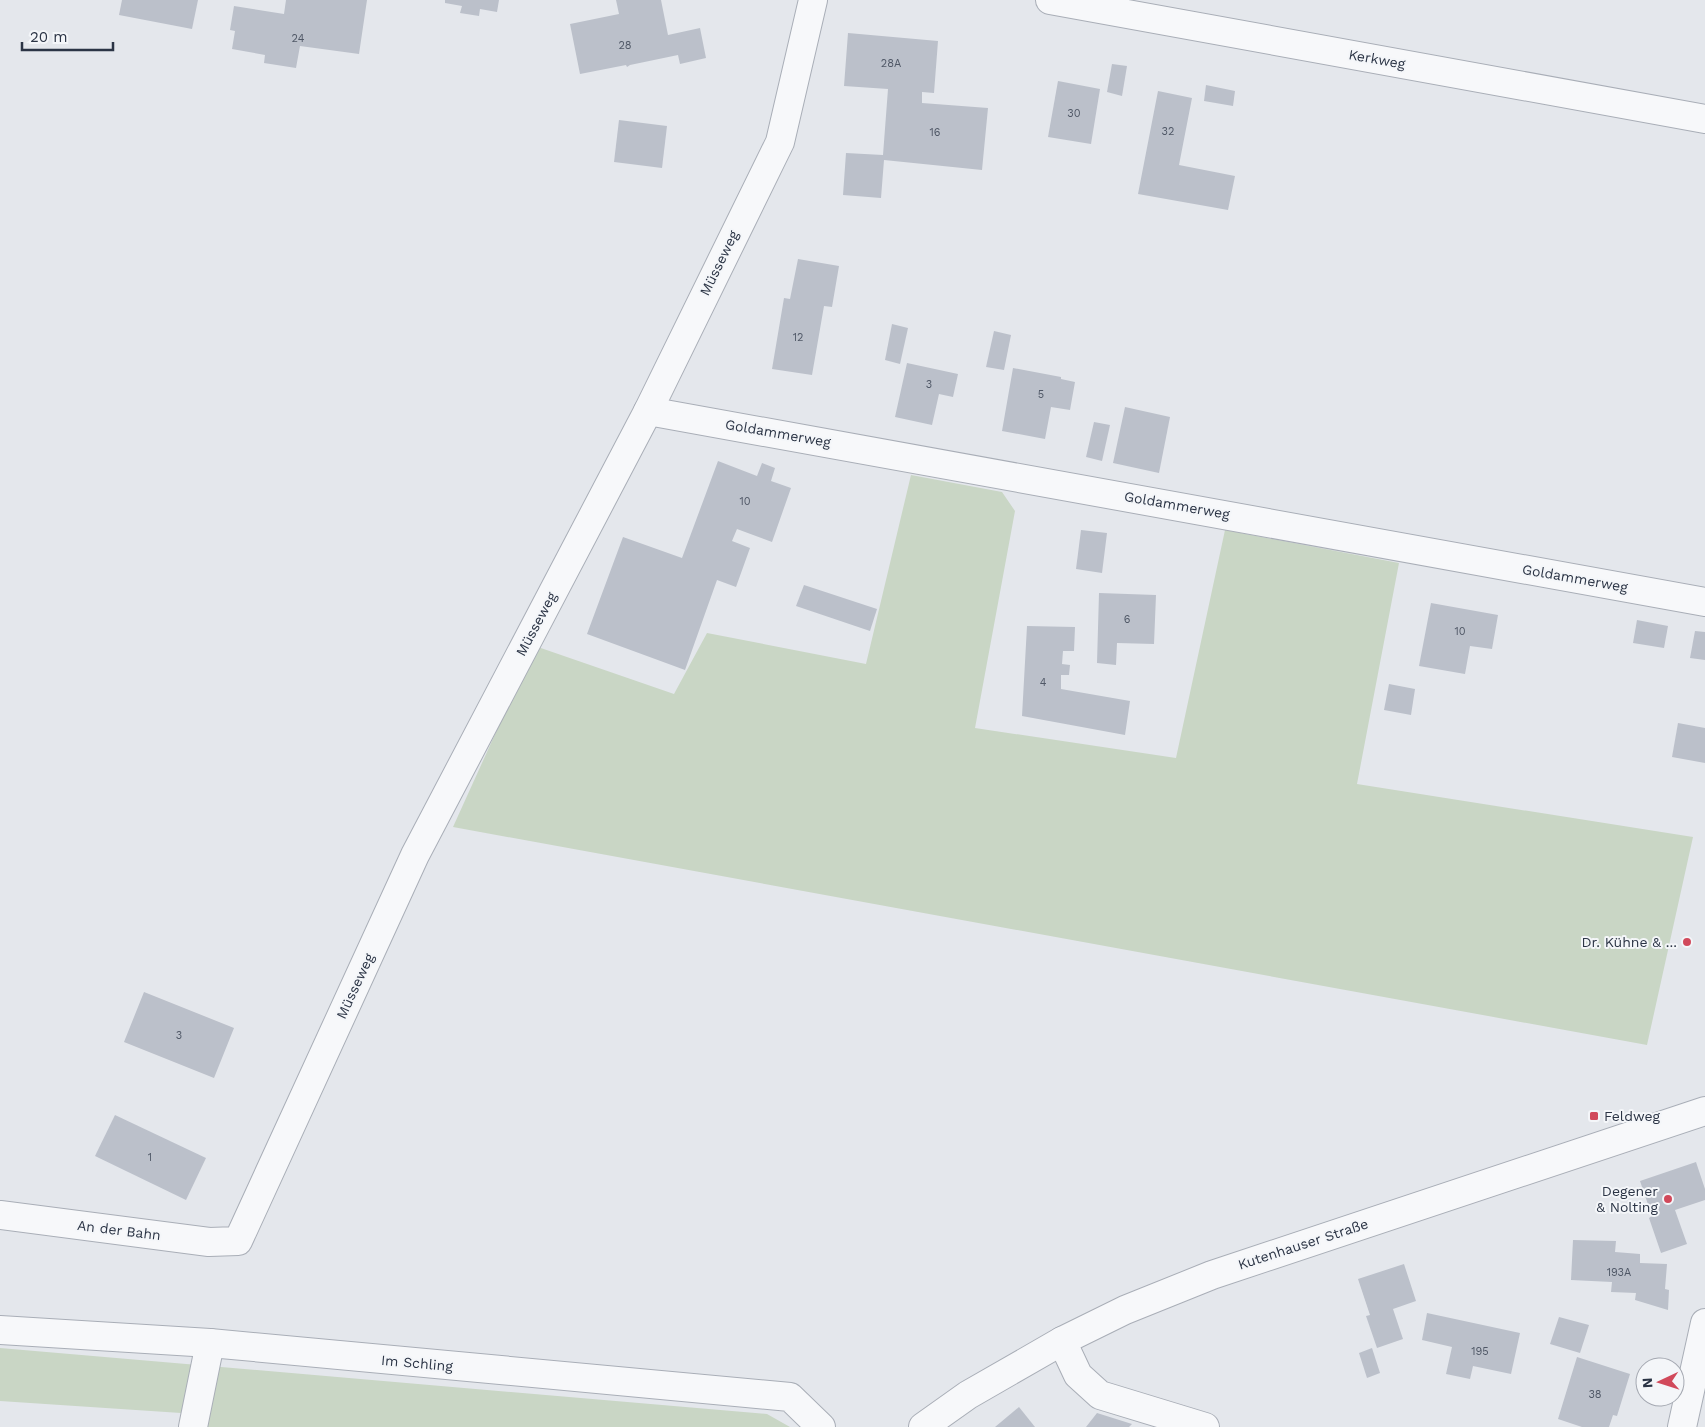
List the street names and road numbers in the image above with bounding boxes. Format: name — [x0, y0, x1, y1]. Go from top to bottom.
street label: Kerkweg — [1347, 46, 1407, 72]
street label: Müsseweg — [696, 227, 742, 298]
street label: Goldammerweg — [724, 416, 833, 450]
street label: Goldammerweg — [1123, 488, 1232, 522]
street label: Goldammerweg — [1521, 561, 1630, 595]
street label: Müsseweg — [512, 589, 560, 659]
street label: Müsseweg — [333, 950, 377, 1021]
street label: Kutenhauser Straße — [1236, 1215, 1370, 1273]
street label: An der Bahn — [76, 1217, 162, 1243]
street label: Im Schling — [381, 1352, 454, 1374]

